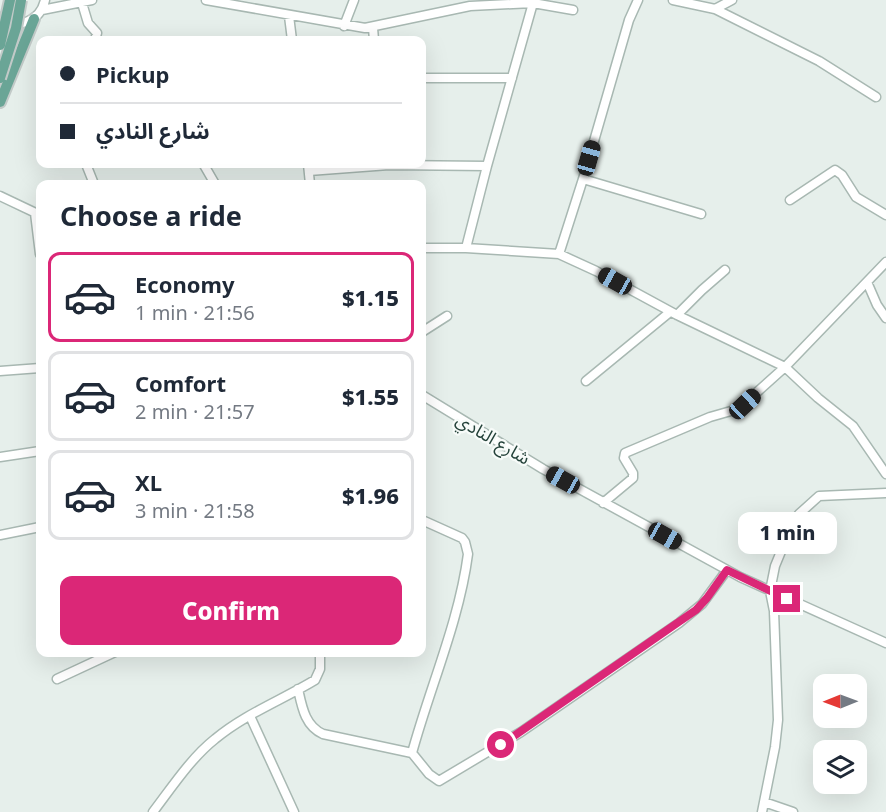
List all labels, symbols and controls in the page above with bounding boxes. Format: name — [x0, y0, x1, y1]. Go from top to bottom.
text: Pickup — [96, 59, 169, 89]
text: شارع النادي — [96, 115, 210, 145]
car — [575, 138, 603, 178]
text: Choose a ride — [60, 197, 242, 234]
car — [595, 264, 635, 298]
text: Economy — [135, 269, 234, 299]
icon: car — [63, 270, 117, 324]
text: $1.15 — [342, 282, 399, 312]
text: 1 min · 21:56 — [135, 299, 255, 326]
text: Comfort — [135, 368, 226, 398]
icon: car — [63, 369, 117, 423]
text: $1.55 — [342, 381, 399, 411]
car — [726, 385, 764, 423]
text: 2 min · 21:57 — [135, 398, 255, 425]
street label: شارع النادي — [450, 407, 535, 472]
car — [543, 463, 583, 497]
text: XL — [135, 467, 162, 497]
icon: car — [63, 468, 117, 522]
text: $1.96 — [342, 480, 399, 510]
text: 3 min · 21:58 — [135, 497, 255, 524]
callout: 1 min — [738, 512, 836, 554]
car — [645, 519, 685, 553]
text: 1 min — [760, 519, 815, 546]
button: Confirm — [60, 576, 402, 645]
route end — [773, 585, 800, 612]
north arrow — [813, 674, 867, 728]
map controls — [813, 674, 867, 794]
route start — [487, 731, 514, 758]
button: layers — [813, 740, 867, 794]

